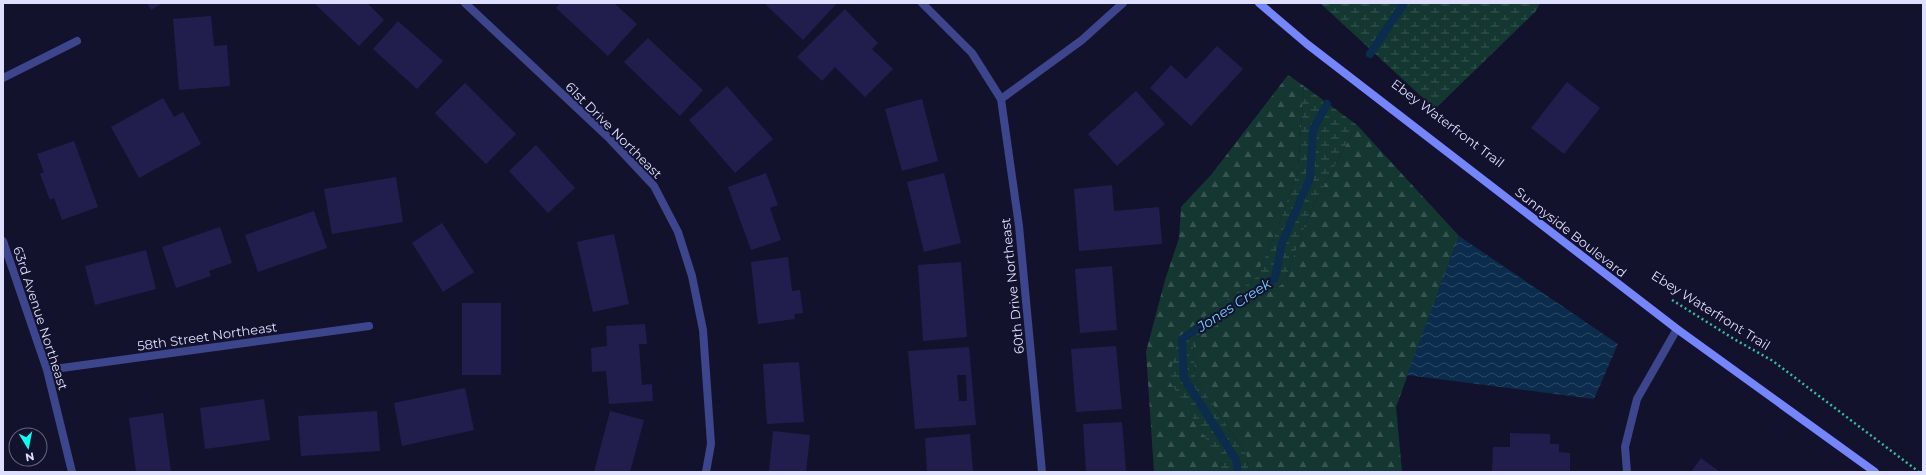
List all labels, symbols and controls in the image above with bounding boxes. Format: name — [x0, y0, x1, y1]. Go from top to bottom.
street label: Ebey Waterfront Trail — [1389, 75, 1507, 171]
street label: 61st Drive Northeast — [562, 78, 666, 182]
street label: Sunnyside Boulevard — [1512, 183, 1630, 281]
street label: 60th Drive Northeast — [997, 217, 1027, 355]
street label: 63rd Avenue Northeast — [10, 244, 72, 392]
street label: Ebey Waterfront Trail — [1649, 267, 1773, 353]
water label: Jones Creek — [1193, 274, 1275, 336]
street label: 58th Street Northeast — [136, 318, 278, 354]
north arrow — [8, 427, 48, 467]
text: N — [24, 449, 35, 465]

